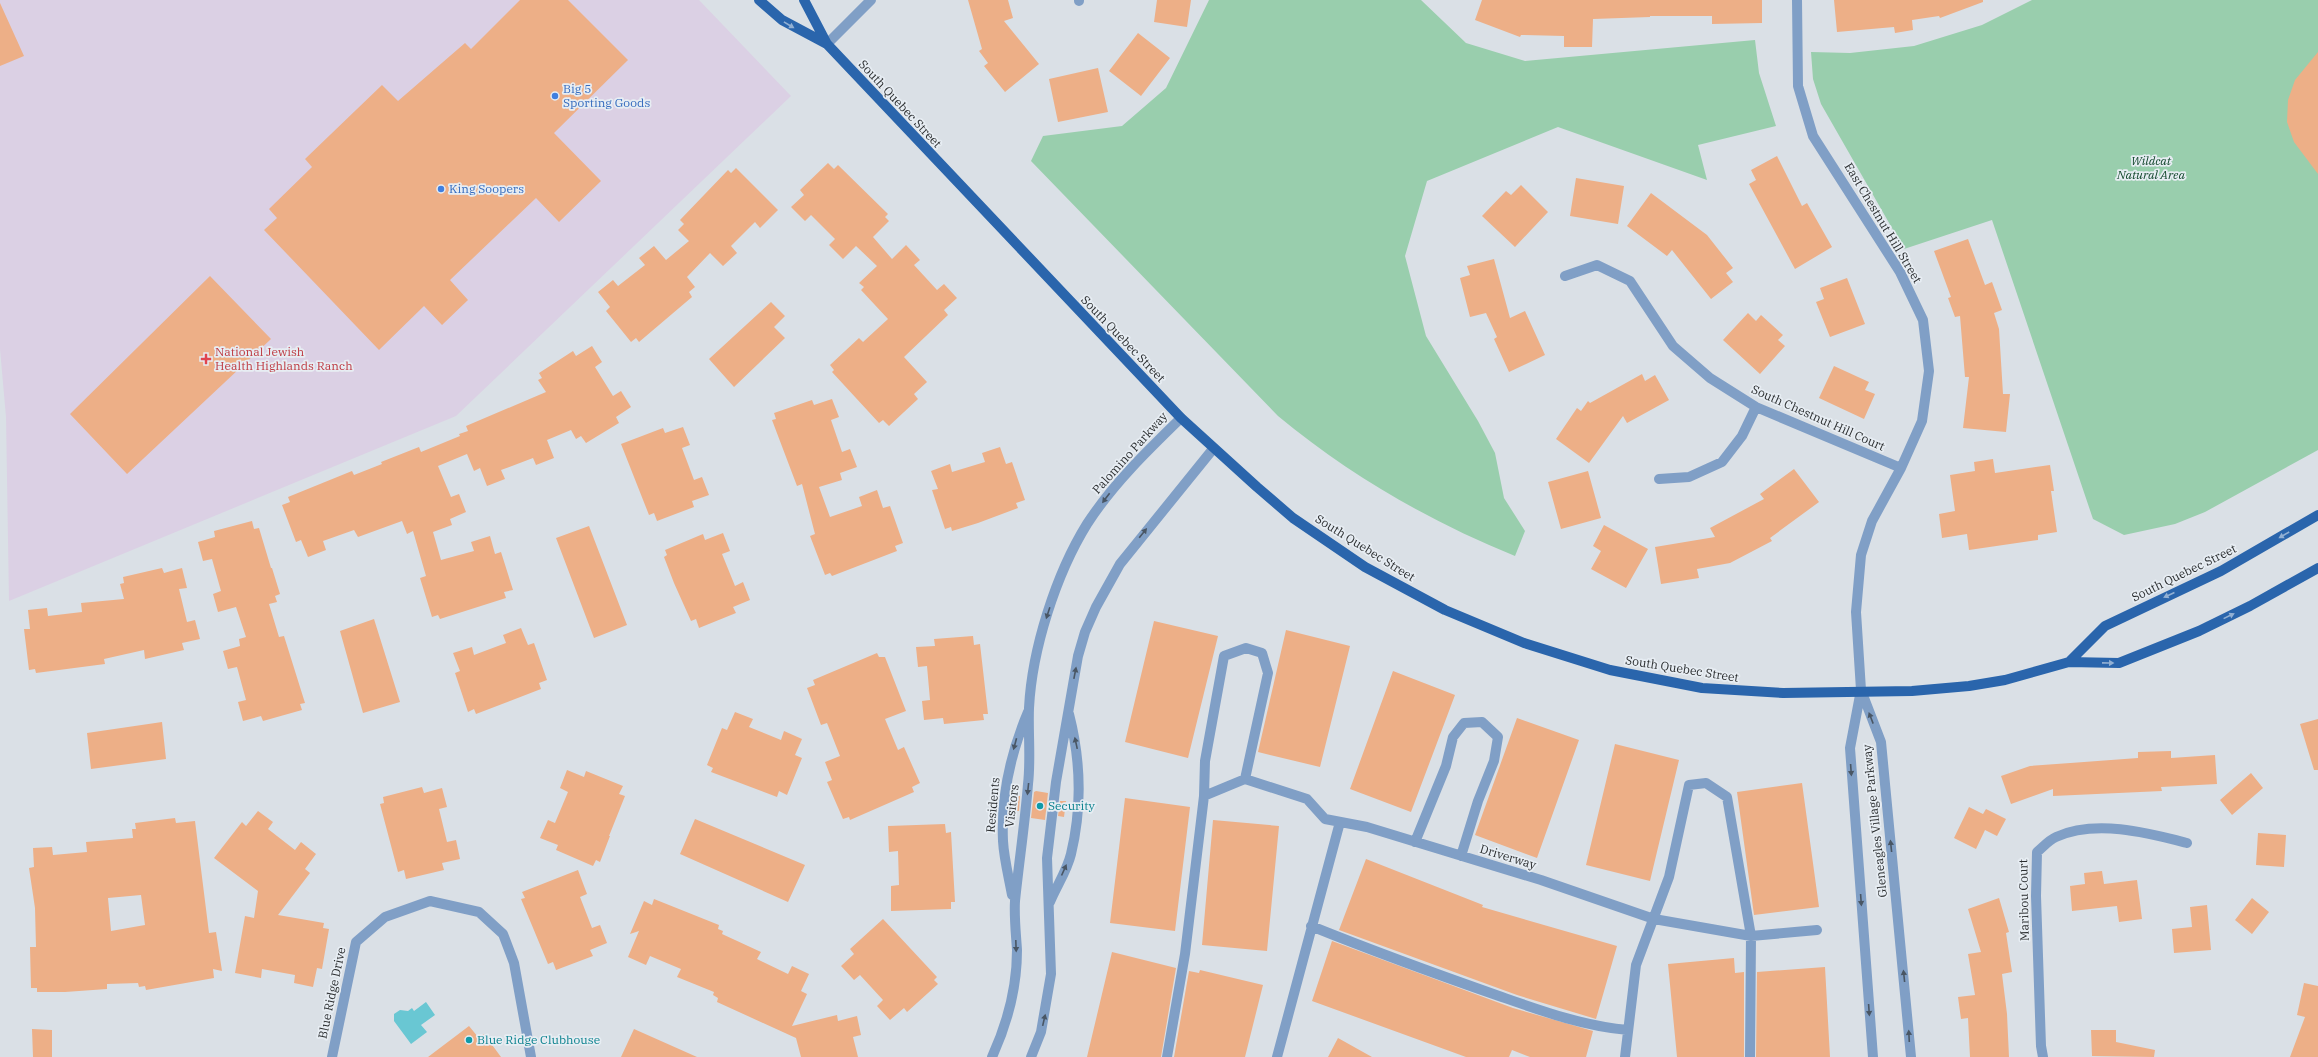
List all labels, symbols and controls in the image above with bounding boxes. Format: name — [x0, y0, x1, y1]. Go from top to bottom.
one-way arrow — [783, 21, 795, 28]
street label: South Quebec Street — [856, 57, 945, 151]
place label: Big 5 Sporting Goods — [563, 81, 650, 110]
marker: Big 5 Sporting Goods — [550, 91, 560, 101]
park label: Wildcat Natural Area — [2116, 153, 2185, 182]
street label: East Chestnut Hill Street — [1842, 160, 1925, 286]
place label: King Soopers — [449, 181, 524, 196]
marker: King Soopers — [436, 184, 446, 194]
street label: South Quebec Street — [1078, 292, 1169, 385]
place label: National Jewish Health Highlands Ranch — [215, 344, 353, 373]
marker: National Jewish Health Highlands Ranch — [200, 353, 212, 365]
street label: South Chestnut Hill Court — [1749, 381, 1887, 454]
street label: Palomino Parkway — [1089, 408, 1171, 497]
one-way arrow — [1102, 492, 1111, 503]
street label: South Quebec Street — [1313, 511, 1418, 584]
one-way arrow — [1139, 527, 1148, 538]
one-way arrow — [2278, 531, 2290, 538]
street label: South Quebec Street — [2129, 541, 2239, 604]
one-way arrow — [2164, 592, 2175, 598]
one-way arrow — [1045, 607, 1051, 619]
one-way arrow — [2223, 613, 2235, 619]
street label: South Quebec Street — [1624, 652, 1740, 685]
one-way arrow — [2102, 660, 2115, 666]
one-way arrow — [1072, 667, 1078, 680]
one-way arrow — [1868, 712, 1874, 724]
one-way arrow — [1072, 736, 1078, 749]
one-way arrow — [1012, 738, 1018, 750]
street label: Gleneagles Village Parkway — [1859, 743, 1890, 898]
one-way arrow — [1848, 764, 1855, 776]
street label: Residents — [983, 777, 1002, 833]
street label: Visitors — [1001, 783, 1022, 828]
one-way arrow — [1024, 783, 1031, 795]
place label: Security — [1048, 798, 1095, 813]
marker: Security — [1035, 801, 1045, 811]
one-way arrow — [1888, 840, 1894, 852]
street label: Driverway — [1478, 841, 1539, 872]
street label: Maribou Court — [2015, 859, 2032, 941]
one-way arrow — [1061, 865, 1067, 876]
one-way arrow — [1857, 894, 1864, 906]
one-way arrow — [1013, 940, 1020, 952]
street label: Blue Ridge Drive — [314, 946, 349, 1040]
one-way arrow — [1901, 970, 1907, 982]
one-way arrow — [1866, 1004, 1872, 1016]
one-way arrow — [1041, 1014, 1047, 1026]
one-way arrow — [1906, 1030, 1913, 1042]
place label: Blue Ridge Clubhouse — [477, 1032, 600, 1047]
marker: Blue Ridge Clubhouse — [464, 1035, 474, 1045]

